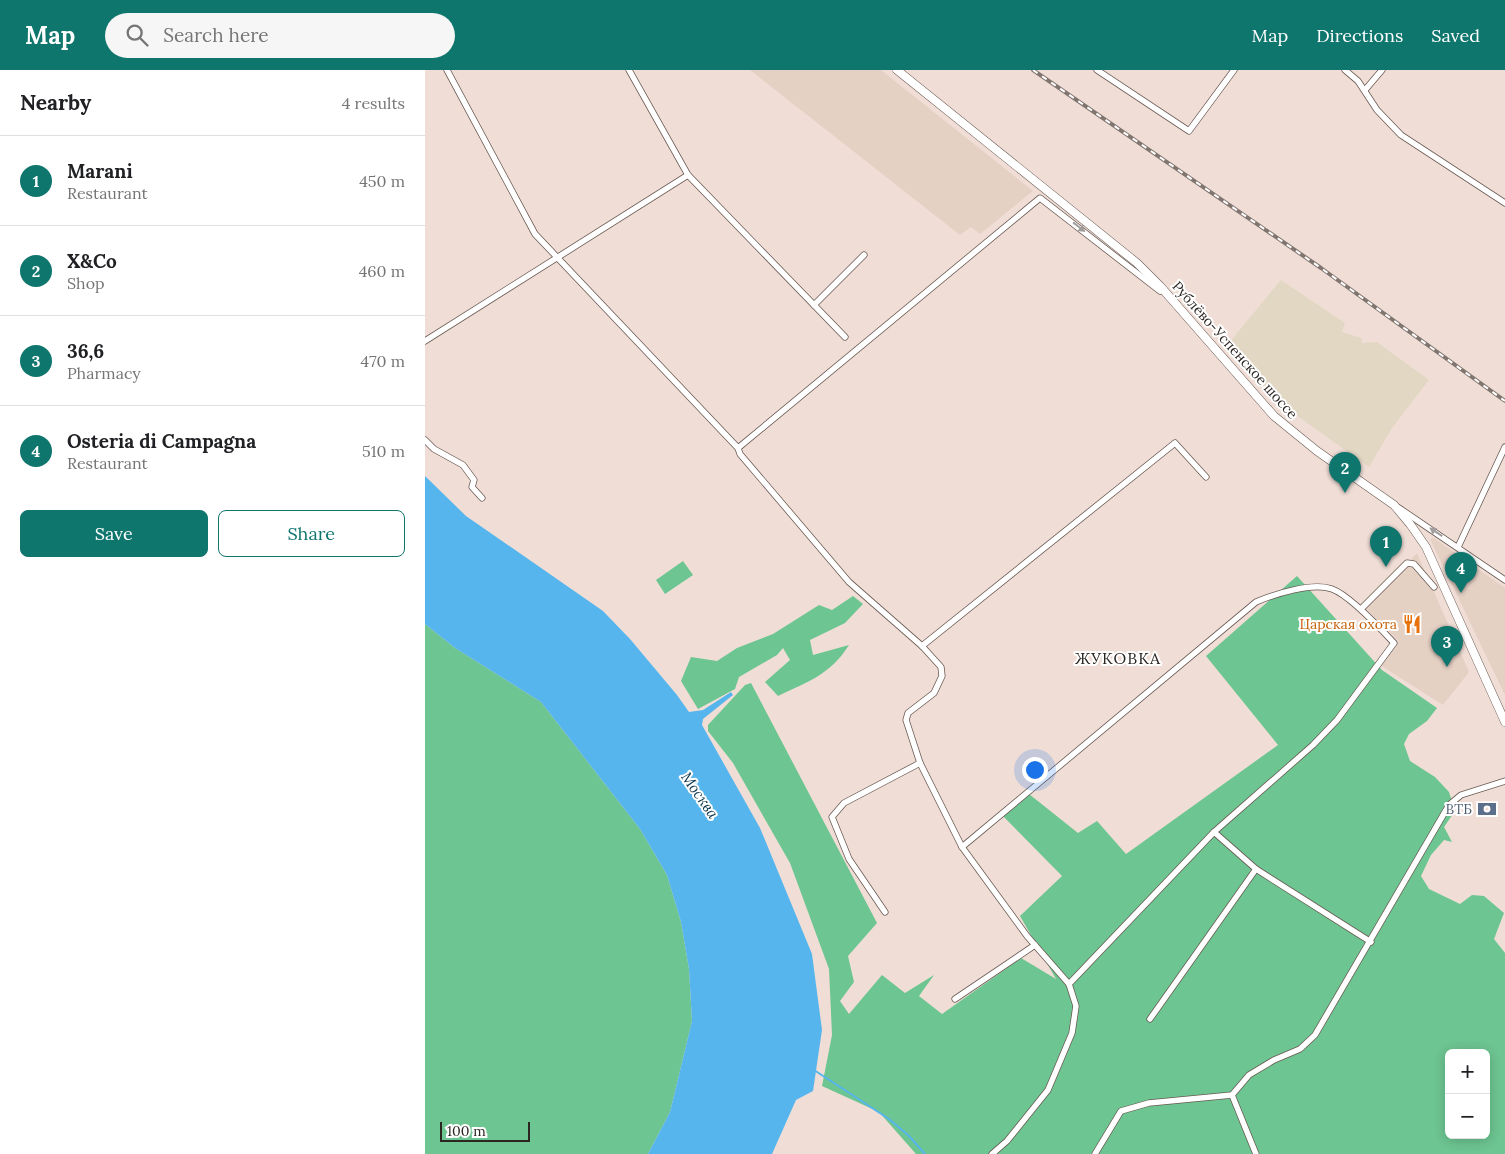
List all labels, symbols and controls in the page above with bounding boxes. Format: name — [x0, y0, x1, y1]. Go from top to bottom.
search box — [105, 13, 455, 58]
text: Map — [25, 20, 75, 51]
icon: search — [123, 21, 151, 49]
text: Search here — [163, 23, 269, 47]
text: Map — [1252, 24, 1288, 47]
text: Directions — [1316, 24, 1403, 47]
text: Saved — [1431, 24, 1480, 47]
text: Nearby — [20, 89, 91, 116]
text: 4 results — [342, 93, 405, 113]
text: Marani — [67, 159, 133, 183]
text: 1 — [33, 171, 39, 191]
text: 450 m — [359, 171, 405, 191]
text: Restaurant — [67, 183, 148, 203]
one-way arrow — [1072, 222, 1085, 233]
text: X&Co — [67, 249, 117, 273]
text: 2 — [32, 261, 40, 281]
text: 460 m — [359, 261, 405, 281]
text: Shop — [67, 273, 105, 293]
street label: Рублёво-Успенское шоссе — [1168, 277, 1302, 423]
text: 36,6 — [67, 339, 104, 363]
text: 3 — [32, 351, 40, 371]
text: 470 m — [361, 351, 405, 371]
text: Pharmacy — [67, 363, 141, 383]
text: Osteria di Campagna — [67, 429, 256, 453]
text: 4 — [32, 441, 40, 461]
text: 510 m — [362, 441, 405, 461]
pin: 2 — [1329, 452, 1361, 493]
text: Restaurant — [67, 453, 148, 473]
button: Save — [20, 510, 208, 557]
button: Share — [218, 510, 405, 557]
pin: 1 — [1370, 526, 1402, 567]
one-way arrow — [1429, 527, 1443, 537]
pin: 4 — [1445, 552, 1477, 593]
restaurant icon: Царская охота — [1401, 613, 1423, 635]
place label: Царская охота — [1299, 615, 1397, 633]
pin: 3 — [1431, 626, 1463, 667]
district label: ЖУКОВКА — [1075, 648, 1161, 668]
your location — [1022, 757, 1048, 783]
water label: Москва — [677, 768, 723, 823]
bank icon: ВТБ — [1476, 798, 1498, 820]
place label: ВТБ — [1446, 800, 1472, 818]
map controls — [1445, 1049, 1490, 1139]
button: + — [1445, 1049, 1490, 1094]
button: − — [1445, 1094, 1490, 1139]
scale bar — [440, 1119, 530, 1142]
text: 100 m — [447, 1122, 486, 1140]

